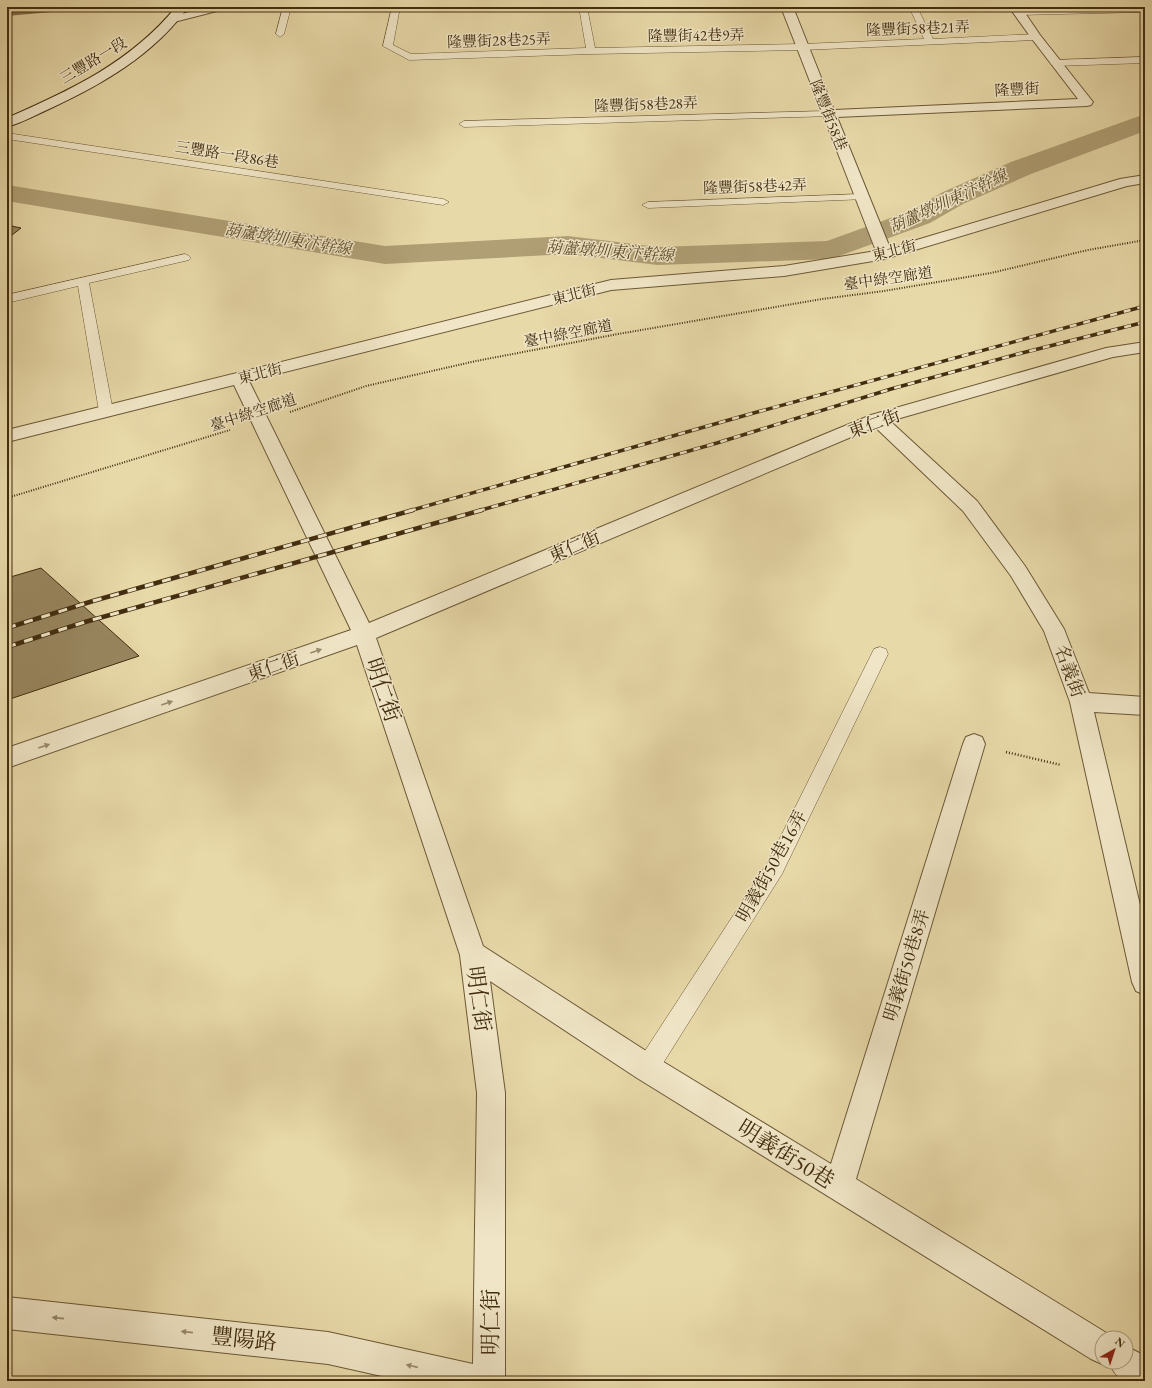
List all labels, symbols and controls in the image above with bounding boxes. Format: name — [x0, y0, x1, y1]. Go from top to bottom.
street label: 隆豐街58巷21弄 — [866, 17, 970, 39]
street label: 隆豐街42巷9弄 — [648, 25, 744, 45]
street label: 隆豐街28巷25弄 — [447, 29, 551, 51]
street label: 三豐路一段 — [56, 33, 130, 87]
street label: 隆豐街58巷 — [806, 77, 852, 153]
street label: 隆豐街 — [994, 78, 1040, 100]
street label: 隆豐街58巷28弄 — [594, 93, 698, 115]
street label: 三豐路一段86巷 — [174, 136, 280, 172]
water label: 葫蘆墩圳東汴幹線 — [886, 164, 1012, 238]
street label: 隆豐街58巷42弄 — [703, 175, 807, 197]
water label: 葫蘆墩圳東汴幹線 — [223, 219, 355, 260]
street label: 東北街 — [870, 235, 918, 265]
water label: 葫蘆墩圳東汴幹線 — [545, 236, 677, 266]
street label: 臺中綠空廊道 — [842, 262, 934, 294]
street label: 東北街 — [550, 279, 598, 309]
street label: 臺中綠空廊道 — [522, 315, 614, 351]
street label: 東北街 — [236, 358, 284, 388]
street label: 臺中綠空廊道 — [207, 389, 299, 435]
street label: 東仁街 — [845, 403, 903, 443]
street label: 東仁街 — [545, 525, 603, 567]
street label: 名義街 — [1050, 642, 1090, 700]
street label: 東仁街 — [244, 646, 302, 686]
one-way arrow — [310, 648, 322, 654]
street label: 明仁街 — [359, 654, 407, 726]
one-way arrow — [161, 700, 173, 706]
one-way arrow — [38, 742, 50, 748]
street label: 明義街50巷16弄 — [731, 806, 811, 926]
street label: 明義街50巷8弄 — [878, 906, 934, 1024]
street label: 明仁街 — [460, 964, 498, 1034]
street label: 明義街50巷 — [732, 1113, 840, 1195]
street label: 明仁街 — [476, 1289, 505, 1355]
one-way arrow — [52, 1315, 64, 1322]
street label: 豐陽路 — [210, 1321, 278, 1357]
one-way arrow — [181, 1329, 193, 1336]
north arrow — [1094, 1330, 1134, 1370]
text: N — [1112, 1334, 1128, 1351]
one-way arrow — [406, 1363, 418, 1369]

